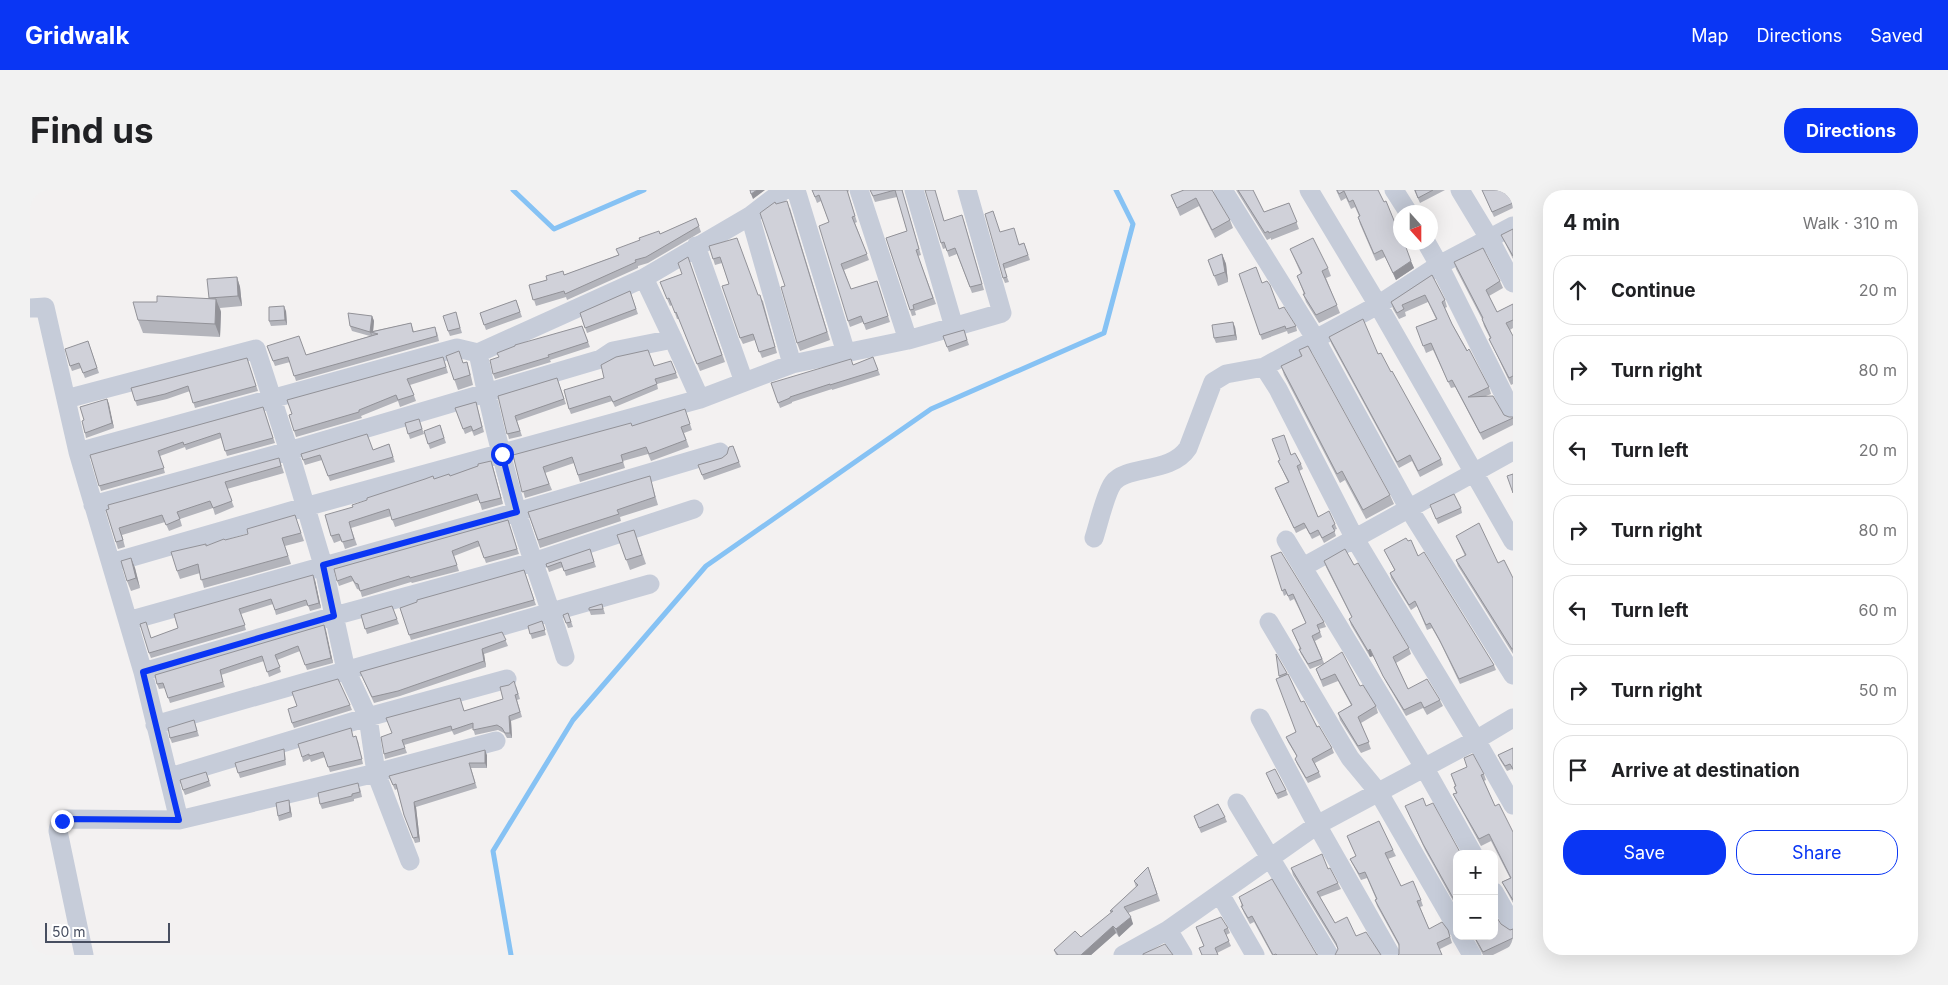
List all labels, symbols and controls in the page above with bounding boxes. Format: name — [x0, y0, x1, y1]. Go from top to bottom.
text: Gridwalk — [25, 21, 129, 50]
text: Map — [1691, 25, 1729, 46]
text: Directions — [1757, 25, 1842, 46]
text: Saved — [1870, 25, 1923, 46]
button: Directions — [1784, 108, 1918, 153]
text: Find us — [30, 109, 154, 151]
north arrow — [1393, 205, 1438, 250]
text: 4 min — [1563, 210, 1620, 235]
text: Walk · 310 m — [1803, 213, 1898, 233]
icon: ahead — [1564, 276, 1592, 304]
text: Continue — [1611, 279, 1696, 302]
text: 20 m — [1859, 280, 1897, 300]
icon: right — [1564, 356, 1592, 384]
text: Turn right — [1611, 359, 1702, 382]
text: 80 m — [1858, 360, 1897, 380]
icon: left — [1564, 436, 1592, 464]
text: Turn left — [1611, 439, 1689, 462]
text: 20 m — [1859, 440, 1897, 460]
route start — [491, 443, 514, 466]
icon: right — [1564, 516, 1592, 544]
text: Turn right — [1611, 519, 1702, 542]
text: 80 m — [1858, 520, 1897, 540]
icon: left — [1564, 596, 1592, 624]
text: Turn left — [1611, 599, 1689, 622]
text: 60 m — [1858, 600, 1897, 620]
icon: right — [1564, 676, 1592, 704]
text: Turn right — [1611, 679, 1702, 702]
text: 50 m — [1859, 680, 1897, 700]
icon: arrive — [1564, 756, 1592, 784]
text: Arrive at destination — [1611, 759, 1800, 782]
route end — [51, 810, 74, 833]
button: Save — [1563, 830, 1726, 875]
button: Share — [1736, 830, 1898, 875]
map controls — [1453, 850, 1498, 940]
button: + — [1453, 850, 1498, 895]
button: − — [1453, 895, 1498, 940]
scale bar — [45, 920, 170, 943]
text: 50 m — [52, 923, 86, 940]

